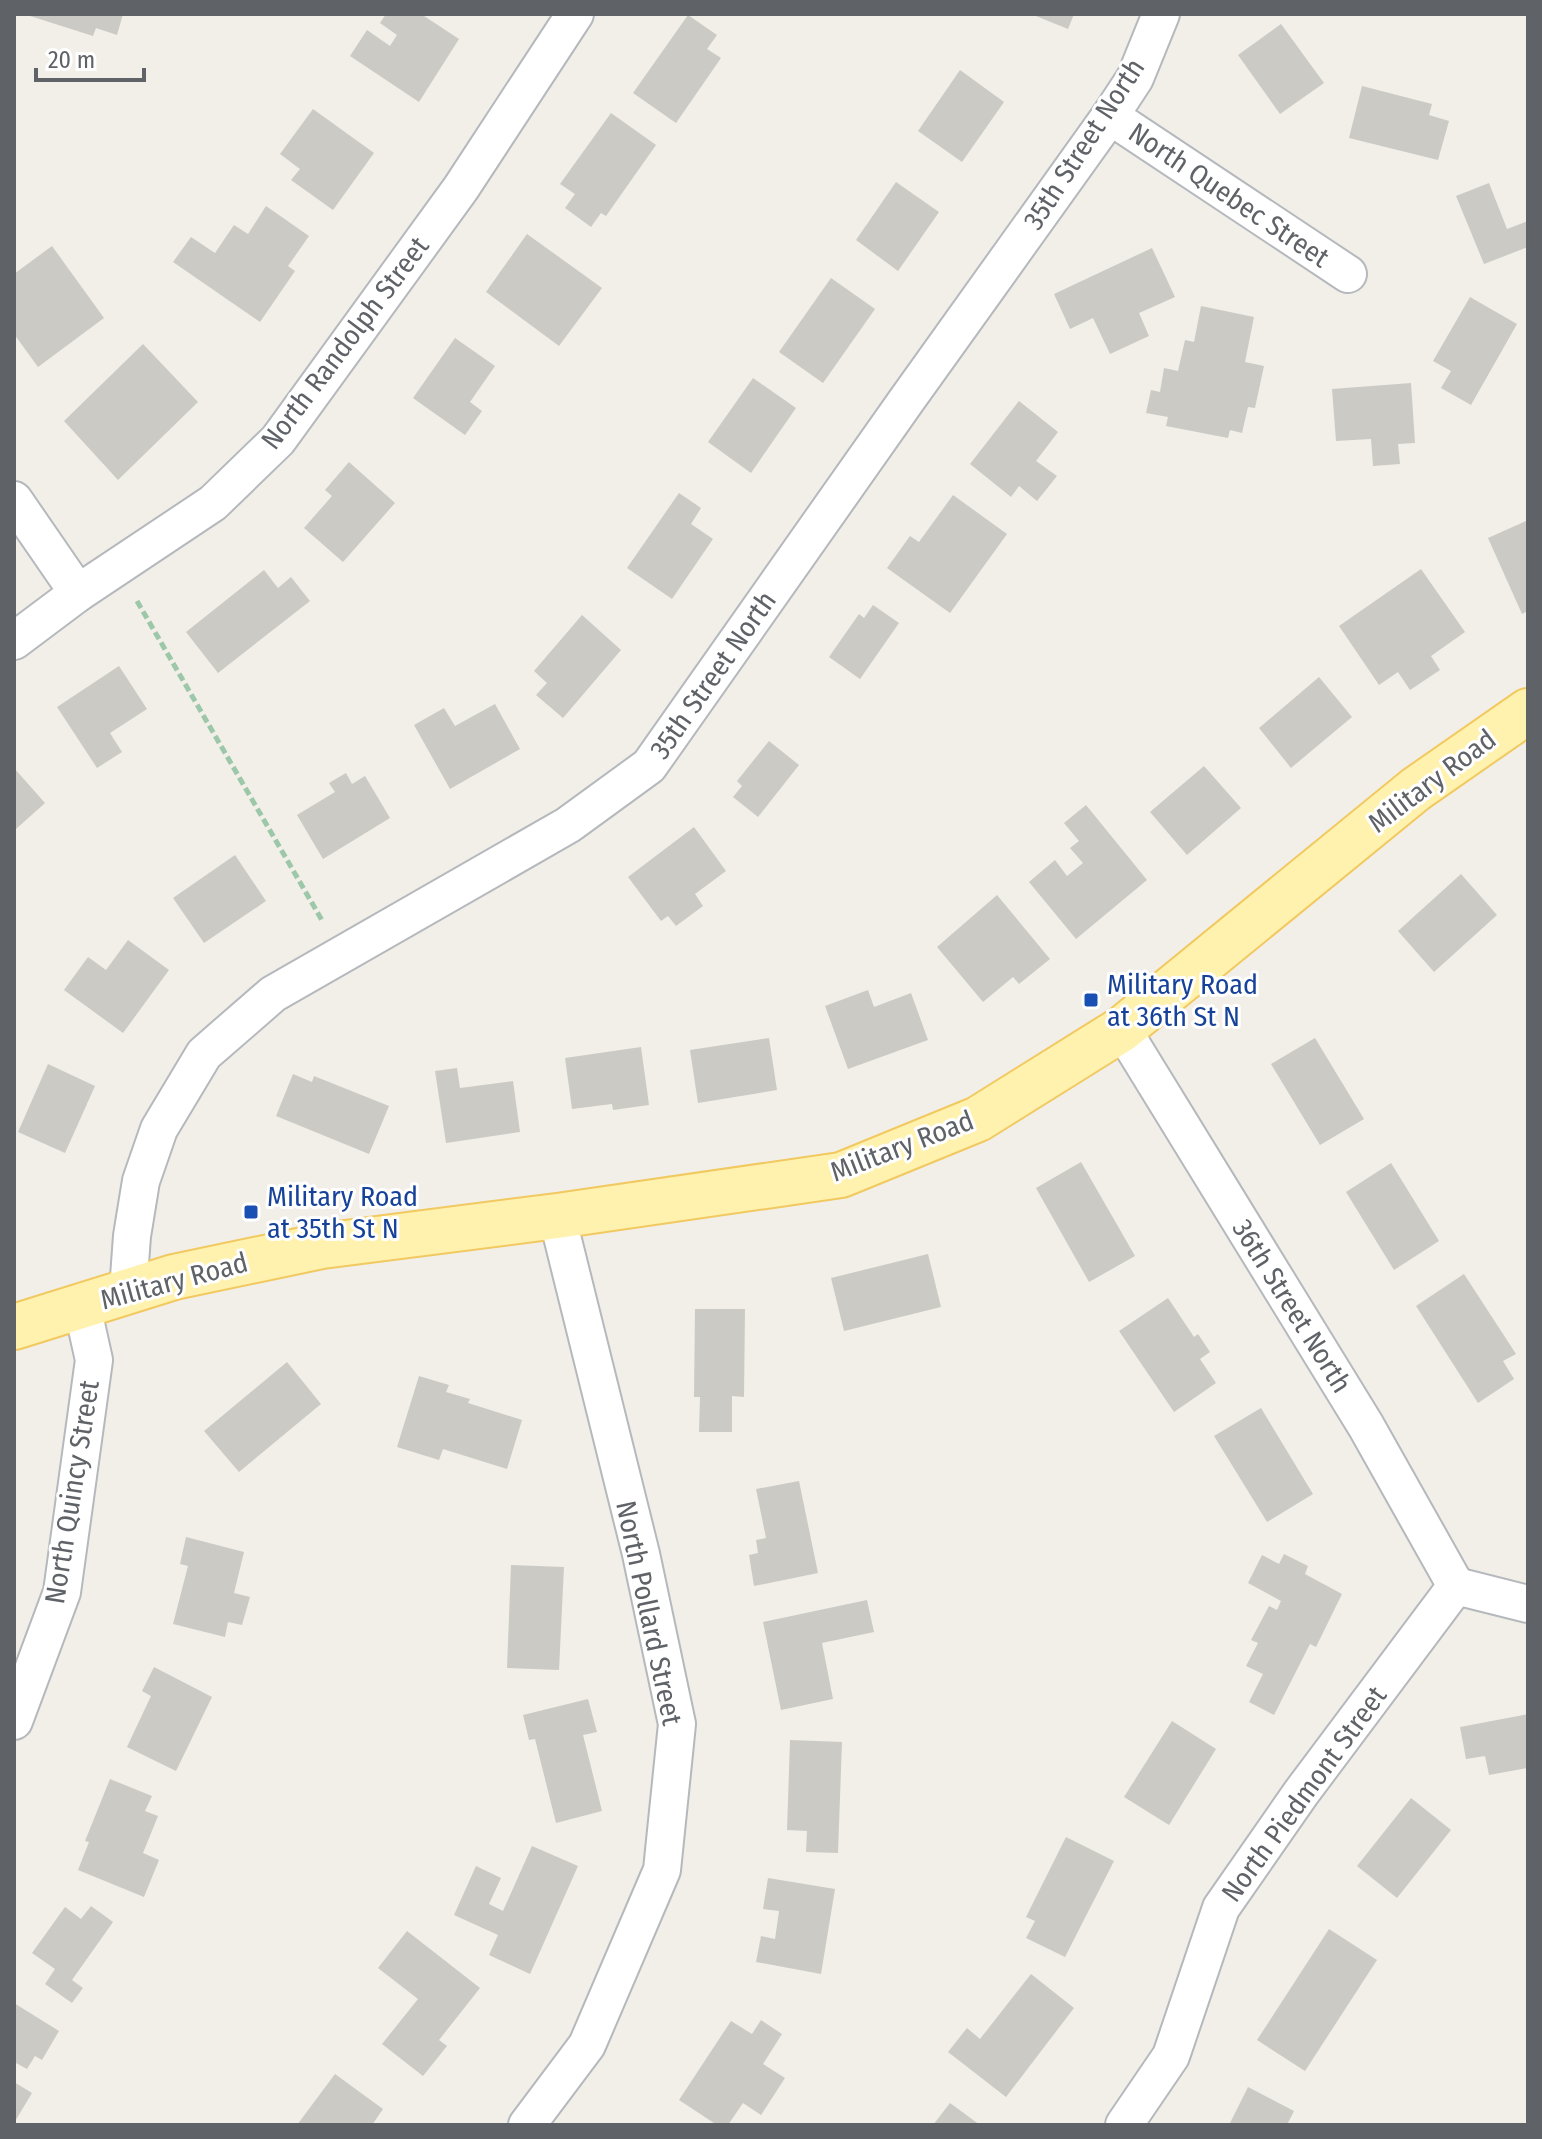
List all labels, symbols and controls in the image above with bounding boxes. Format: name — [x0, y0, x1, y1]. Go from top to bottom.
scale bar — [36, 32, 144, 82]
text: 20 m — [48, 46, 95, 74]
street label: 35th Street North — [1017, 53, 1151, 235]
street label: North Quebec Street — [1123, 116, 1336, 275]
street label: North Randolph Street — [254, 230, 436, 456]
street label: 35th Street North — [643, 585, 783, 765]
street label: Military Road — [1362, 722, 1502, 840]
place label: Military Road at 36th St N — [1107, 968, 1258, 1033]
marker: Military Road at 36th St N — [1082, 991, 1100, 1009]
street label: Military Road — [826, 1104, 978, 1188]
place label: Military Road at 35th St N — [267, 1180, 418, 1245]
marker: Military Road at 35th St N — [242, 1203, 260, 1221]
street label: 36th Street North — [1226, 1213, 1358, 1399]
street label: Military Road — [97, 1246, 251, 1316]
street label: North Quincy Street — [38, 1377, 106, 1606]
street label: North Pollard Street — [609, 1498, 689, 1729]
street label: North Piedmont Street — [1215, 1679, 1394, 1908]

